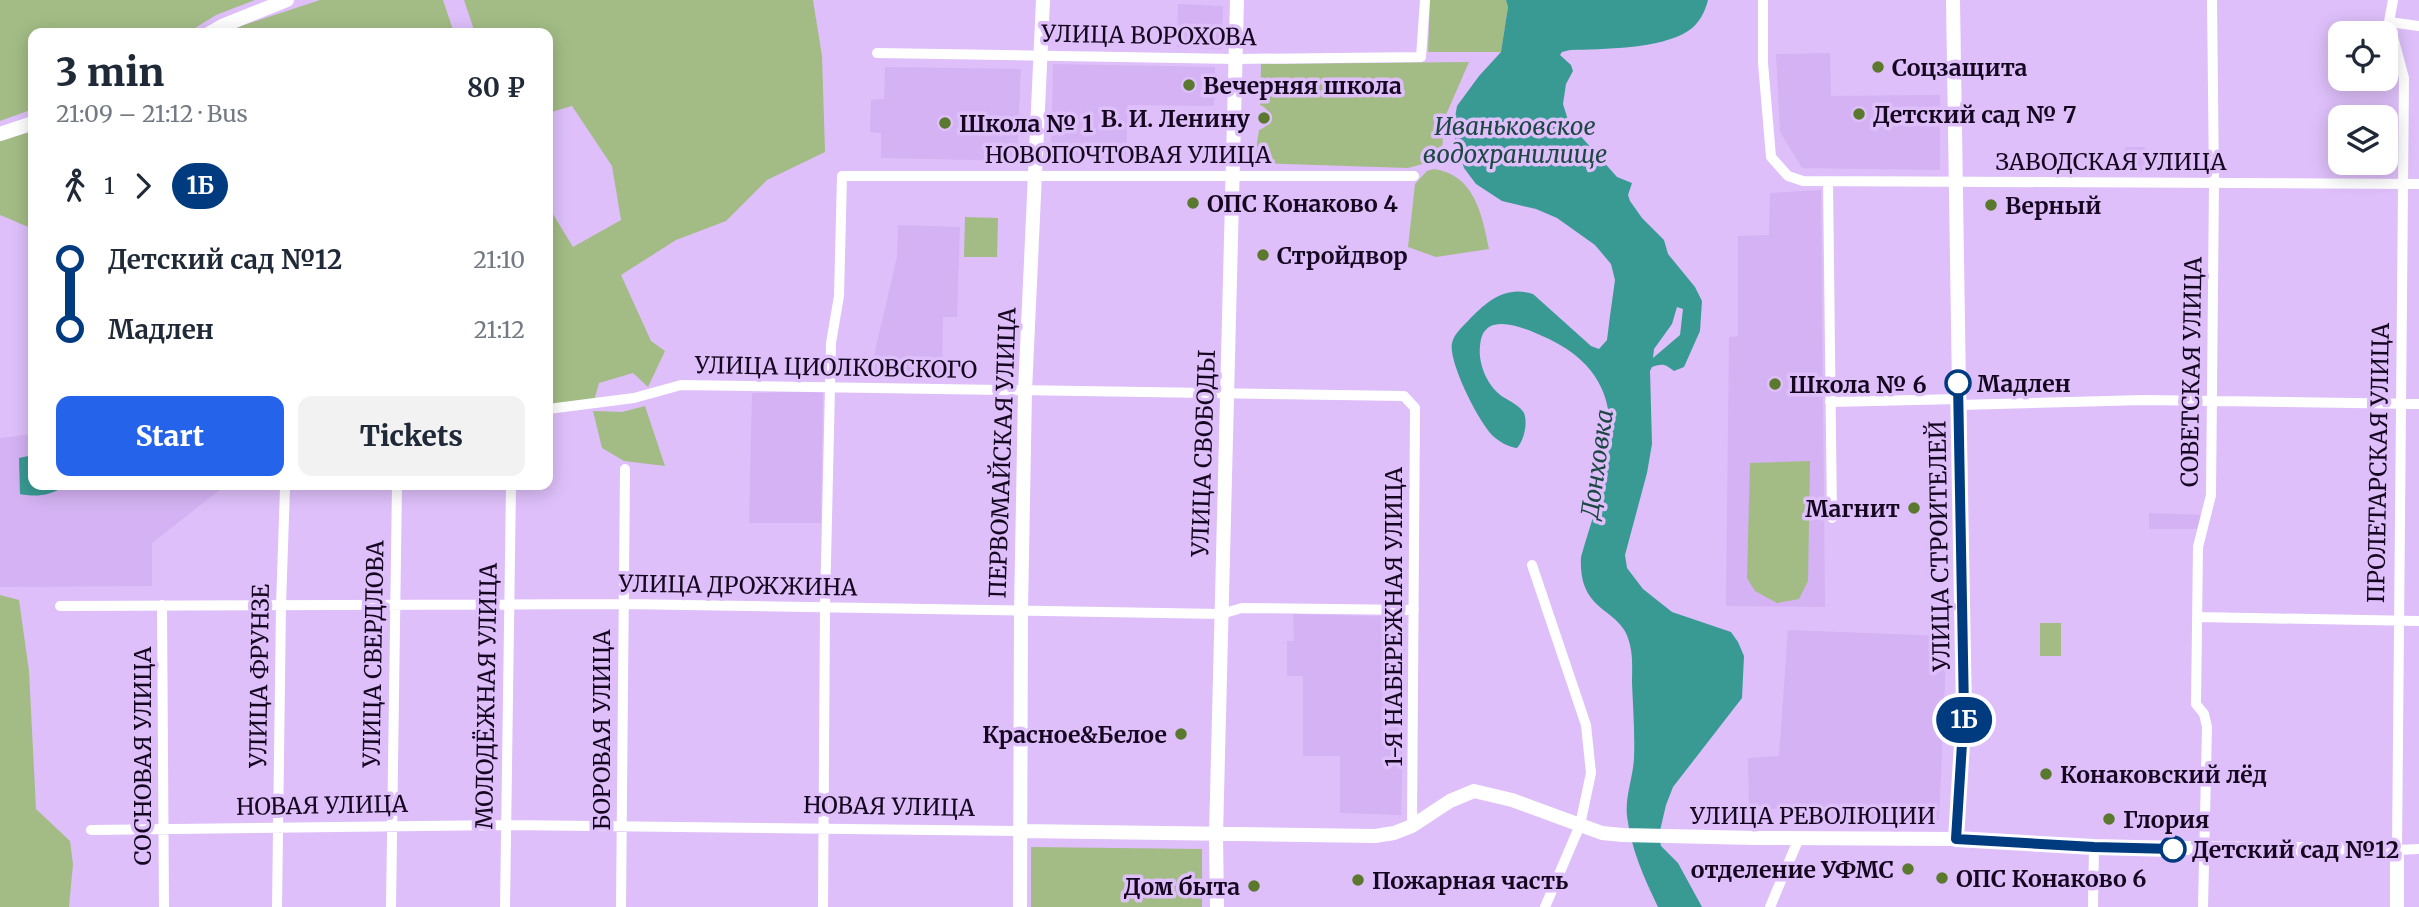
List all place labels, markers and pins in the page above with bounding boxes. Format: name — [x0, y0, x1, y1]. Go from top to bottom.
place label: Соцзащита — [1892, 53, 2028, 82]
marker: Соцзащита — [1870, 59, 1886, 75]
place label: Вечерняя школа — [1203, 71, 1402, 100]
marker: Вечерняя школа — [1181, 77, 1197, 93]
place label: Детский сад № 7 — [1873, 100, 2077, 129]
place label: В. И. Ленину — [1101, 104, 1250, 133]
marker: Детский сад № 7 — [1851, 106, 1867, 122]
place label: Школа № 1 — [959, 109, 1094, 138]
marker: В. И. Ленину — [1256, 110, 1272, 126]
marker: Школа № 1 — [937, 115, 953, 131]
place label: ОПС Конаково 4 — [1207, 189, 1398, 218]
place label: Верный — [2005, 191, 2102, 220]
marker: ОПС Конаково 4 — [1185, 195, 1201, 211]
marker: Верный — [1983, 197, 1999, 213]
place label: Стройдвор — [1277, 241, 1408, 270]
marker: Стройдвор — [1255, 247, 1271, 263]
place label: Мадлен — [1977, 369, 2071, 398]
place label: Школа № 6 — [1789, 370, 1927, 399]
marker: Мадлен — [1945, 370, 1971, 396]
marker: Школа № 6 — [1767, 376, 1783, 392]
place label: Магнит — [1805, 494, 1900, 523]
marker: Магнит — [1906, 500, 1922, 516]
place label: Красное&Белое — [982, 720, 1167, 749]
marker: Красное&Белое — [1173, 726, 1189, 742]
place label: Конаковский лёд — [2060, 760, 2267, 789]
marker: Конаковский лёд — [2038, 766, 2054, 782]
place label: Глория — [2123, 805, 2209, 834]
marker: Глория — [2101, 811, 2117, 827]
place label: Детский сад №12 — [2192, 835, 2399, 864]
marker: Детский сад №12 — [2160, 836, 2186, 862]
place label: отделение УФМС — [1691, 855, 1894, 884]
marker: отделение УФМС — [1900, 861, 1916, 877]
place label: ОПС Конаково 6 — [1956, 864, 2146, 893]
place label: Пожарная часть — [1372, 866, 1568, 895]
marker: ОПС Конаково 6 — [1934, 870, 1950, 886]
place label: Дом быта — [1124, 872, 1240, 901]
marker: Пожарная часть — [1350, 872, 1366, 888]
marker: Дом быта — [1246, 878, 1262, 894]

